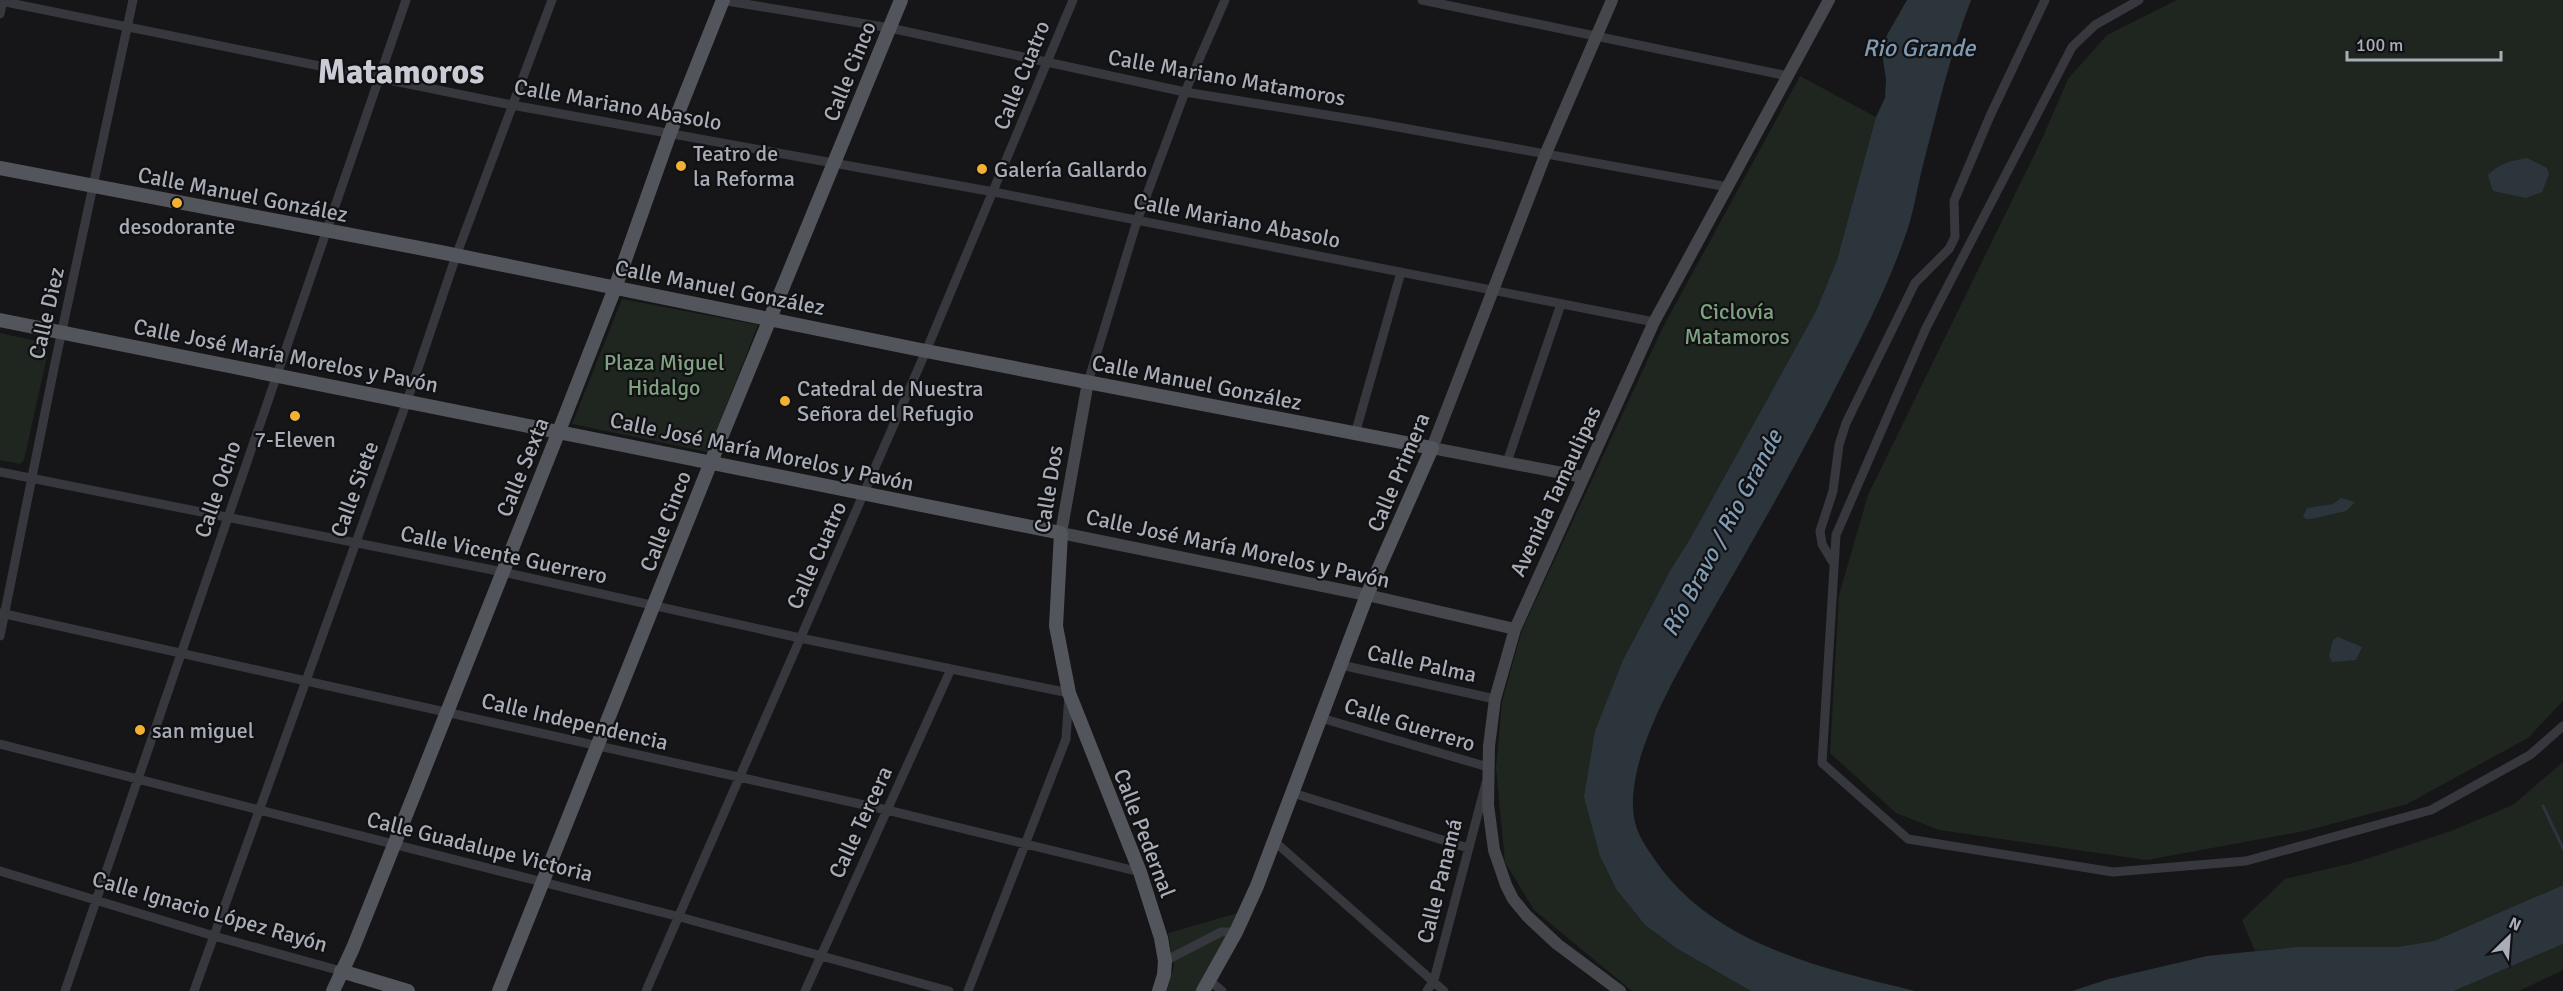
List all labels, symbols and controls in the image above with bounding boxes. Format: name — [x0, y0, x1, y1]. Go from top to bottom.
street label: Calle Cinco — [817, 17, 882, 125]
street label: Calle Cuatro — [987, 17, 1056, 134]
scale bar — [2347, 24, 2502, 62]
water label: Rio Grande — [1863, 33, 1976, 63]
text: 100 m — [2356, 34, 2403, 56]
street label: Calle Mariano Matamoros — [1106, 43, 1348, 112]
district label: Matamoros — [318, 51, 484, 93]
street label: Calle Mariano Abasolo — [512, 73, 724, 136]
place label: Teatro de la Reforma — [693, 140, 795, 192]
place label: Galería Gallardo — [994, 156, 1147, 183]
marker: Teatro de la Reforma — [674, 159, 688, 173]
street label: Calle Manuel González — [136, 161, 350, 228]
marker: Galería Gallardo — [975, 162, 989, 176]
street label: Calle Mariano Abasolo — [1131, 187, 1343, 254]
marker: desodorante — [170, 196, 184, 210]
place label: desodorante — [119, 213, 235, 240]
street label: Calle Manuel González — [613, 254, 827, 321]
street label: Calle Diez — [23, 264, 70, 362]
park label: Ciclovía Matamoros — [1684, 298, 1790, 350]
street label: Calle José María Morelos y Pavón — [131, 313, 441, 398]
park label: Plaza Miguel Hidalgo — [604, 349, 724, 401]
street label: Calle Manuel González — [1090, 349, 1304, 416]
place label: Catedral de Nuestra Señora del Refugio — [797, 375, 983, 427]
marker: Catedral de Nuestra Señora del Refugio — [778, 394, 792, 408]
street label: Avenida Tamaulipas — [1504, 402, 1607, 581]
street label: Calle José María Morelos y Pavón — [608, 406, 916, 497]
marker: 7-Eleven — [288, 409, 302, 423]
street label: Calle Primera — [1361, 409, 1436, 536]
street label: Calle Sexta — [490, 414, 555, 521]
water label: Río Bravo / Rio Grande — [1655, 424, 1790, 642]
place label: 7-Eleven — [254, 426, 336, 453]
street label: Calle Ocho — [188, 437, 247, 541]
street label: Calle Siete — [325, 437, 384, 541]
street label: Calle Dos — [1028, 444, 1069, 535]
street label: Calle Cinco — [634, 467, 697, 575]
street label: Calle Cuatro — [781, 497, 852, 613]
street label: Calle José María Morelos y Pavón — [1084, 503, 1392, 594]
street label: Calle Vicente Guerrero — [398, 519, 610, 590]
street label: Calle Palma — [1365, 639, 1479, 688]
street label: Calle Independencia — [479, 687, 671, 756]
street label: Calle Guerrero — [1341, 692, 1479, 757]
place label: san miguel — [152, 717, 254, 744]
marker: san miguel — [133, 723, 147, 737]
street label: Calle Tercera — [823, 762, 898, 883]
street label: Calle Pedernal — [1108, 765, 1181, 901]
street label: Calle Guadalupe Victoria — [364, 805, 596, 888]
street label: Calle Panamá — [1411, 816, 1468, 946]
street label: Calle Ignacio López Rayón — [89, 865, 331, 958]
north arrow — [2479, 907, 2539, 967]
text: N — [2506, 913, 2524, 936]

